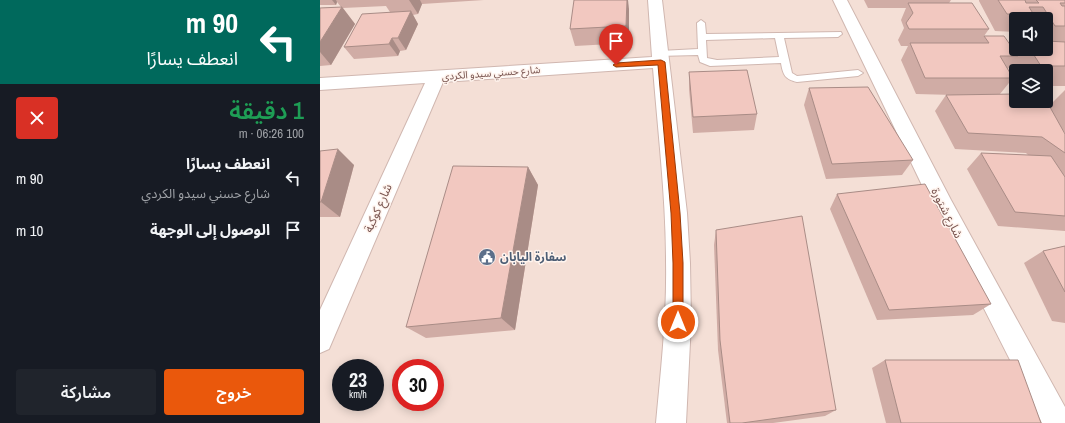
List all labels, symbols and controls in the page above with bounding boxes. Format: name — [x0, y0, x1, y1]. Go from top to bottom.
text: 90 m — [186, 4, 238, 42]
map controls — [1009, 12, 1053, 108]
button: sound — [1009, 12, 1053, 56]
icon: left — [252, 16, 304, 68]
pin — [599, 24, 633, 65]
icon: arrive — [605, 30, 627, 52]
text: انعطف يسارًا — [146, 46, 238, 71]
street label: شارع حسني سيدو الكردي — [441, 63, 541, 84]
button: layers — [1009, 64, 1053, 108]
text: 1 دقيقة — [229, 94, 304, 126]
button: close — [16, 97, 58, 139]
text: 100 m · 06:26 — [239, 125, 304, 142]
text: انعطف يسارًا — [186, 153, 270, 174]
icon: left — [282, 167, 304, 189]
text: 90 m — [16, 168, 43, 189]
street label: شارع كوكبة — [360, 181, 397, 235]
text: شارع حسني سيدو الكردي — [141, 185, 270, 202]
street label: شارع شتورة — [927, 185, 966, 241]
text: الوصول إلى الوجهة — [150, 219, 270, 240]
icon: arrive — [282, 219, 304, 241]
text: 10 m — [16, 220, 43, 241]
public building icon: سفارة اليابان — [477, 247, 497, 267]
place label: سفارة اليابان — [500, 249, 566, 265]
position arrow — [657, 301, 699, 343]
speed limit sign: 30 — [392, 359, 444, 411]
text: 23 — [349, 366, 367, 393]
button: مشاركة — [16, 369, 156, 415]
button: خروج — [164, 369, 304, 415]
text: km/h — [349, 388, 367, 401]

